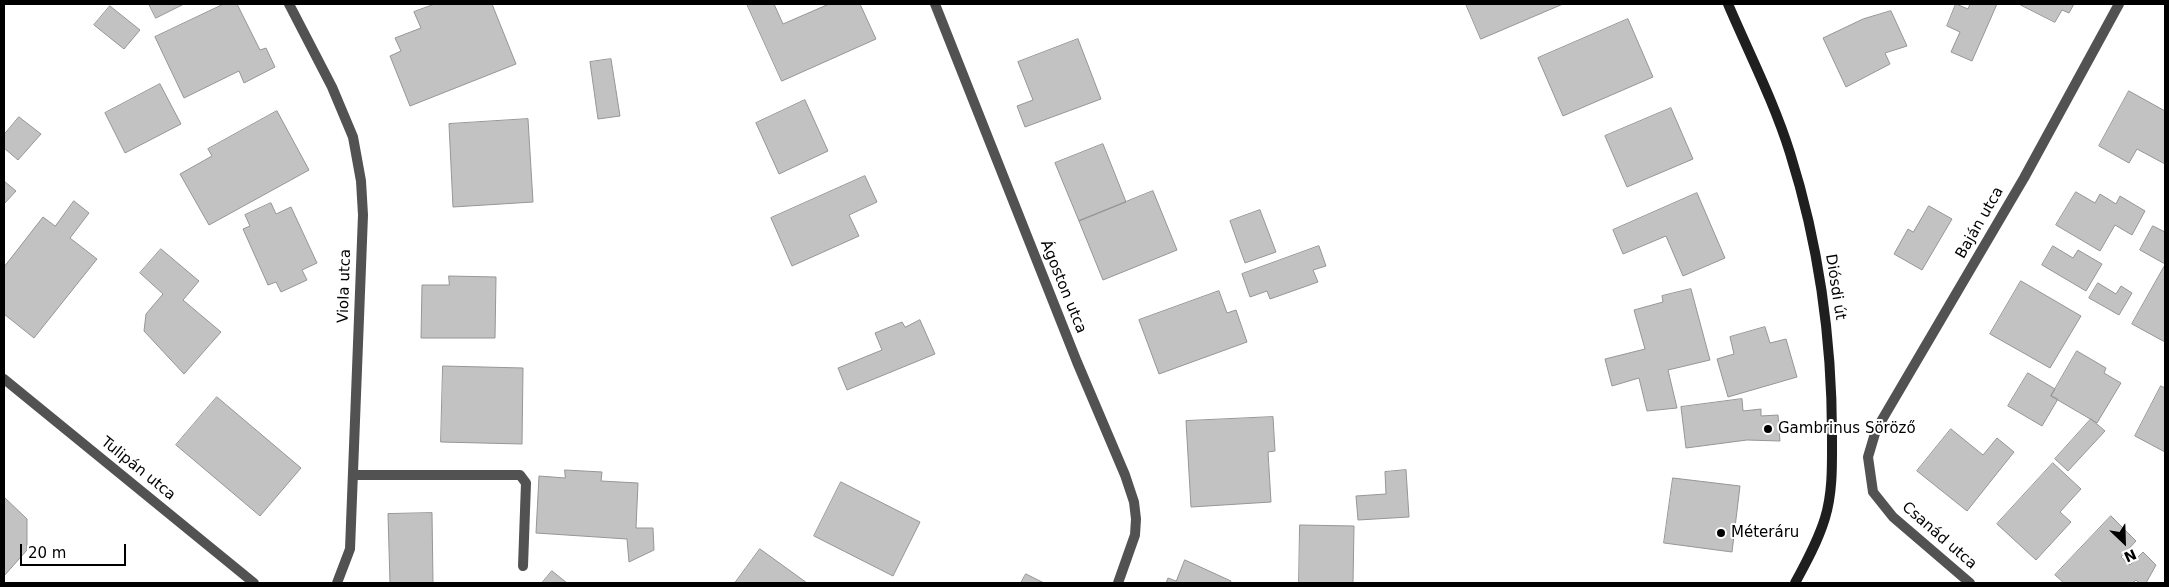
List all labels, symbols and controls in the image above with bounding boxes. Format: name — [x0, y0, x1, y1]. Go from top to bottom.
street label: Baján utca — [1952, 184, 2008, 262]
street label: Ágoston utca — [1036, 238, 1090, 336]
street label: Viola utca — [335, 249, 355, 323]
street label: Diósdi út — [1821, 253, 1849, 321]
place label: Gambrinus Söröző — [1778, 420, 1916, 438]
marker: Gambrinus Söröző — [1762, 423, 1774, 435]
street label: Tulipán utca — [97, 434, 179, 504]
street label: Csanád utca — [1898, 499, 1980, 573]
north arrow — [2099, 517, 2149, 567]
place label: Méteráru — [1731, 524, 1799, 542]
marker: Méteráru — [1715, 527, 1727, 539]
scale bar — [22, 534, 129, 566]
text: 20 m — [28, 544, 66, 562]
text: N — [2121, 546, 2139, 565]

